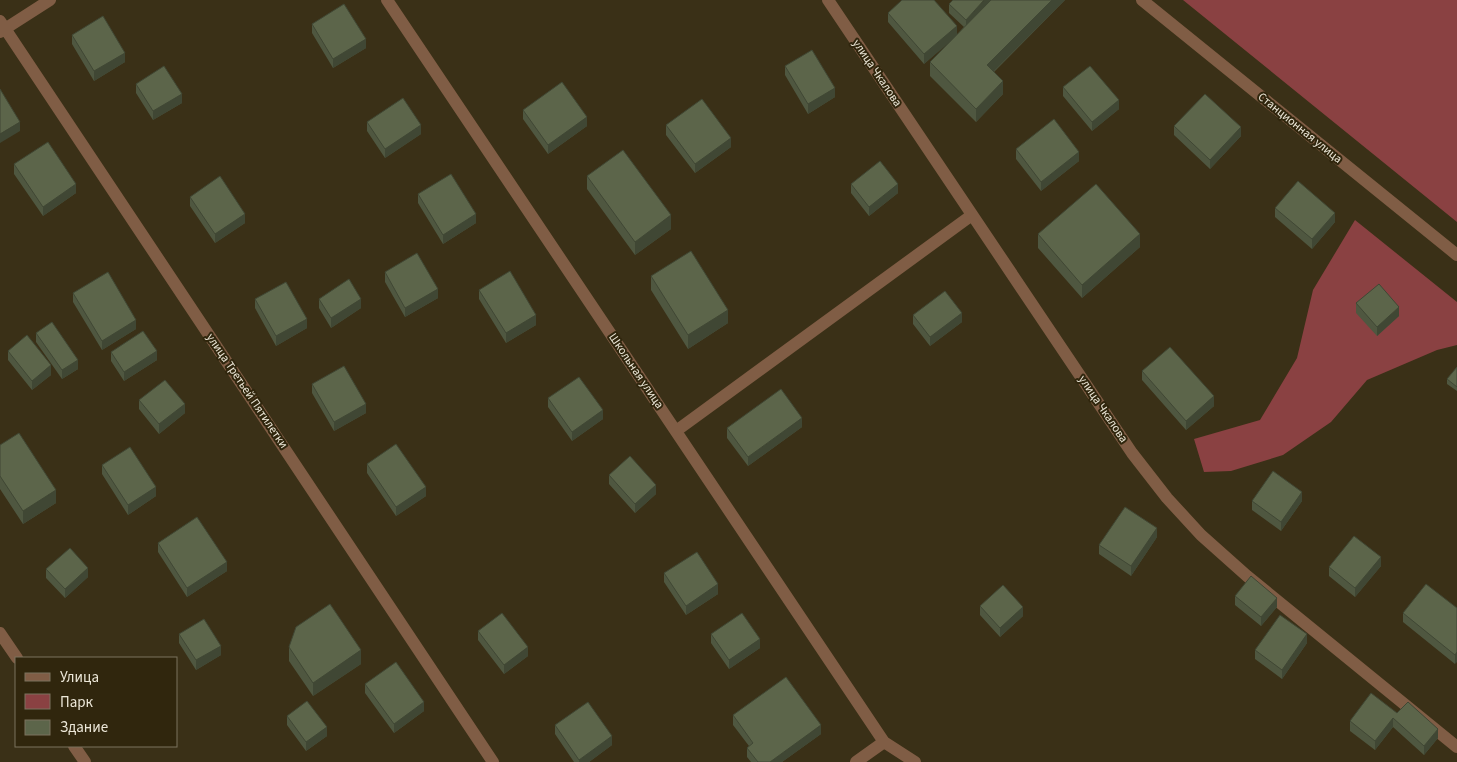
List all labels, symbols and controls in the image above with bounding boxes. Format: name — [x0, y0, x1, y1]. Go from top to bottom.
street label: улица Чкалова — [848, 36, 906, 110]
street label: Станционная улица — [1254, 89, 1346, 167]
street label: улица Третьей Пятилетки — [202, 330, 292, 452]
street label: Школьная улица — [604, 330, 668, 412]
street label: улица Чкалова — [1074, 372, 1132, 446]
legend — [15, 657, 178, 747]
text: Улица — [60, 667, 99, 688]
text: Парк — [60, 692, 94, 713]
text: Здание — [60, 717, 108, 738]

